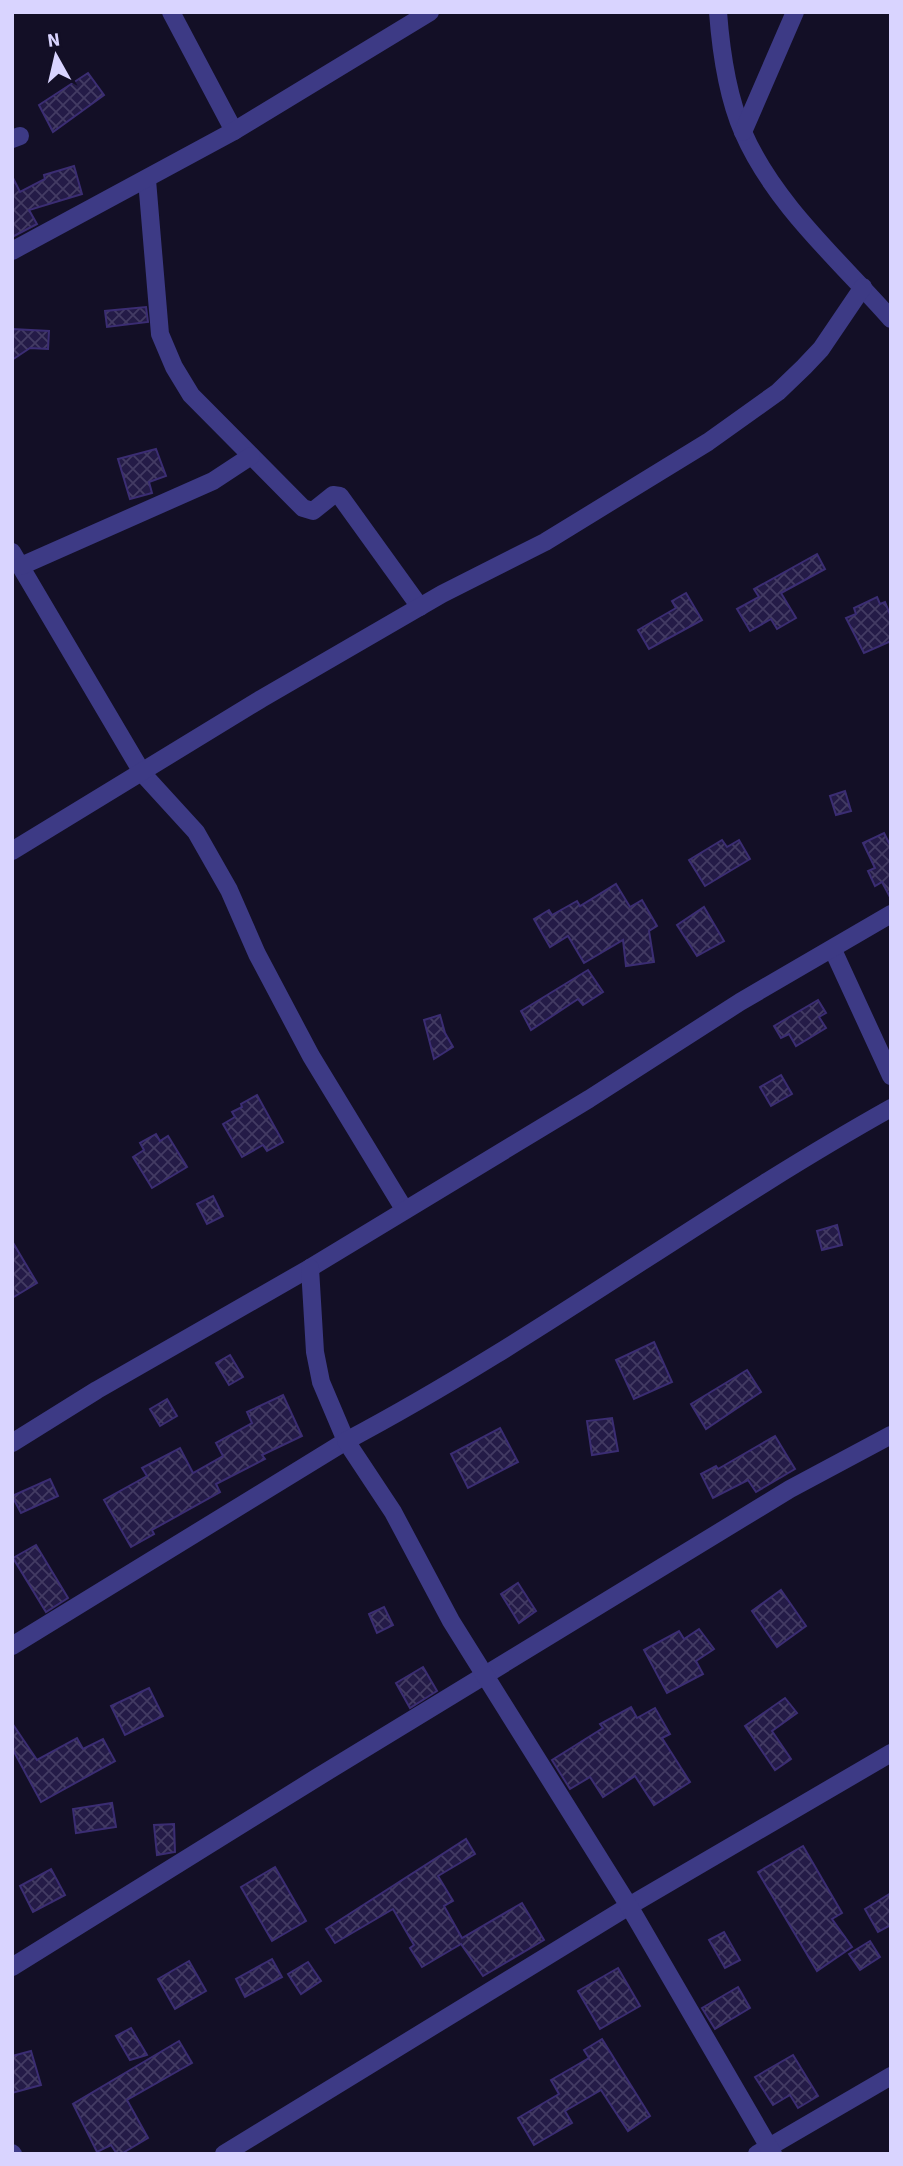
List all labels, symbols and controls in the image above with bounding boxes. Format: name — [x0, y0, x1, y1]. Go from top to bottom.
north arrow — [21, 21, 91, 91]
text: N — [46, 26, 62, 55]

